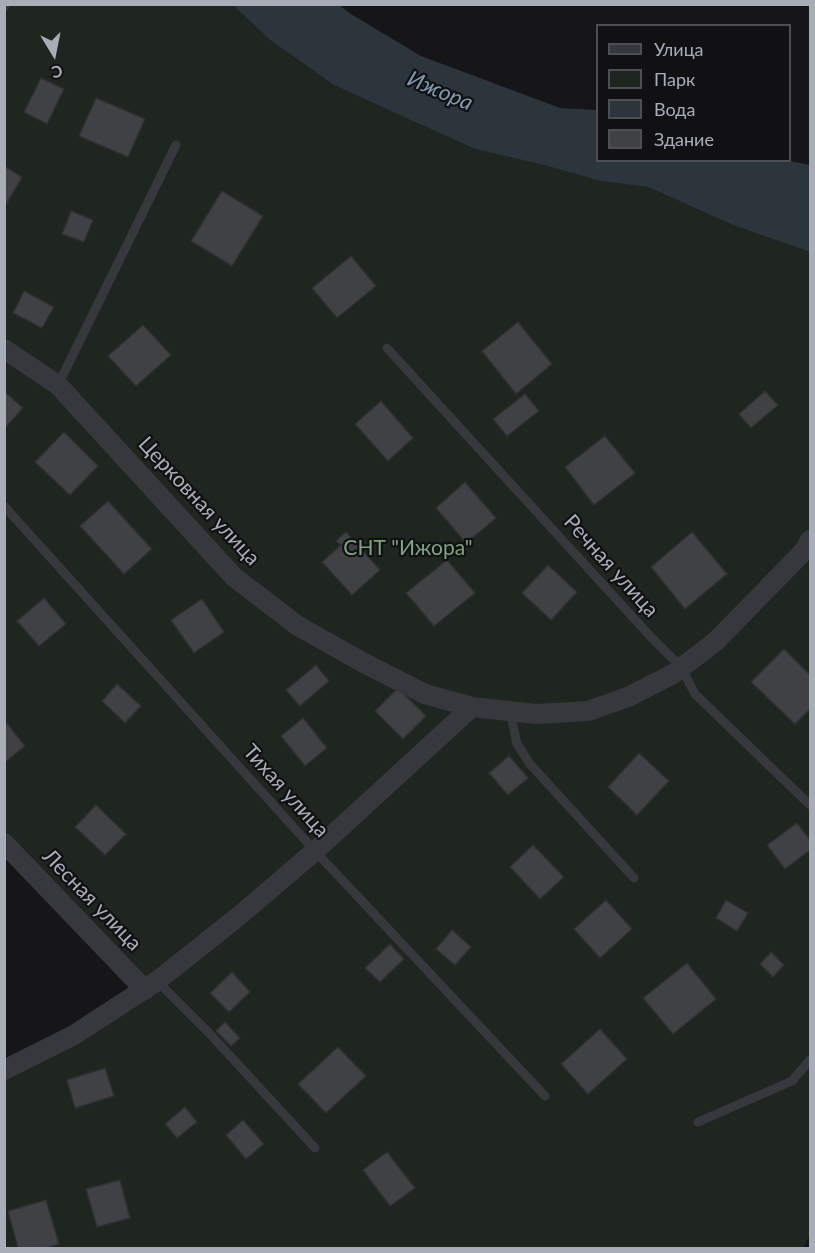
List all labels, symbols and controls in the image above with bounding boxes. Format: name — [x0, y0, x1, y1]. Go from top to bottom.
north arrow — [24, 24, 84, 84]
legend — [596, 24, 791, 162]
text: Улица — [654, 38, 704, 60]
text: С — [50, 62, 64, 82]
water label: Ижора — [403, 65, 477, 117]
text: Парк — [654, 68, 695, 90]
text: Вода — [654, 98, 695, 120]
text: Здание — [654, 128, 714, 150]
street label: Церковная улица — [133, 431, 265, 571]
street label: Речная улица — [558, 510, 664, 622]
park label: СНТ "Ижора" — [343, 535, 473, 561]
street label: Тихая улица — [238, 739, 334, 843]
street label: Лесная улица — [37, 844, 147, 956]

